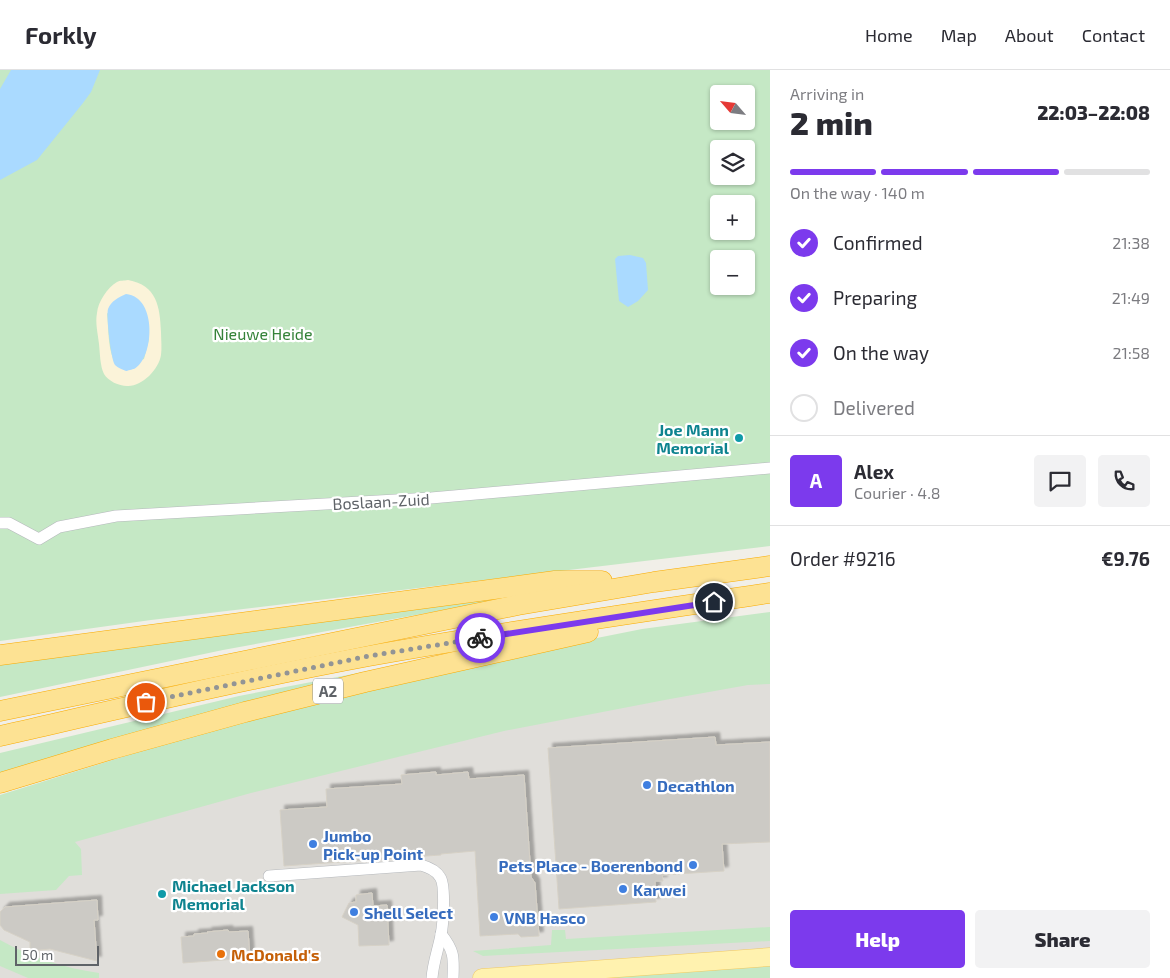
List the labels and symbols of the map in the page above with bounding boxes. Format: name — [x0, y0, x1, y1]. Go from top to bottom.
north arrow — [710, 85, 755, 130]
park label: Nieuwe Heide — [213, 324, 313, 343]
place label: Joe Mann Memorial — [656, 420, 730, 457]
marker: Joe Mann Memorial — [733, 432, 745, 444]
street label: Boslaan-Zuid — [332, 489, 430, 513]
pin — [693, 581, 735, 623]
courier — [455, 613, 505, 663]
road number: A2 — [313, 678, 343, 704]
pin — [125, 681, 167, 723]
place label: Decathlon — [657, 776, 735, 795]
marker: Decathlon — [641, 779, 653, 791]
place label: Jumbo Pick-up Point — [323, 826, 424, 863]
marker: Jumbo Pick-up Point — [307, 838, 319, 850]
place label: Pets Place - Boerenbond — [499, 856, 683, 875]
marker: Pets Place - Boerenbond — [687, 859, 699, 871]
place label: Michael Jackson Memorial — [172, 876, 295, 913]
place label: Karwei — [633, 880, 686, 899]
marker: Karwei — [617, 883, 629, 895]
marker: Michael Jackson Memorial — [156, 888, 168, 900]
place label: Shell Select — [364, 903, 453, 922]
marker: Shell Select — [348, 906, 360, 918]
place label: VNB Hasco — [504, 908, 586, 927]
marker: VNB Hasco — [488, 911, 500, 923]
scale bar — [15, 943, 99, 966]
place label: McDonald's — [231, 945, 320, 964]
marker: McDonald's — [215, 948, 227, 960]

